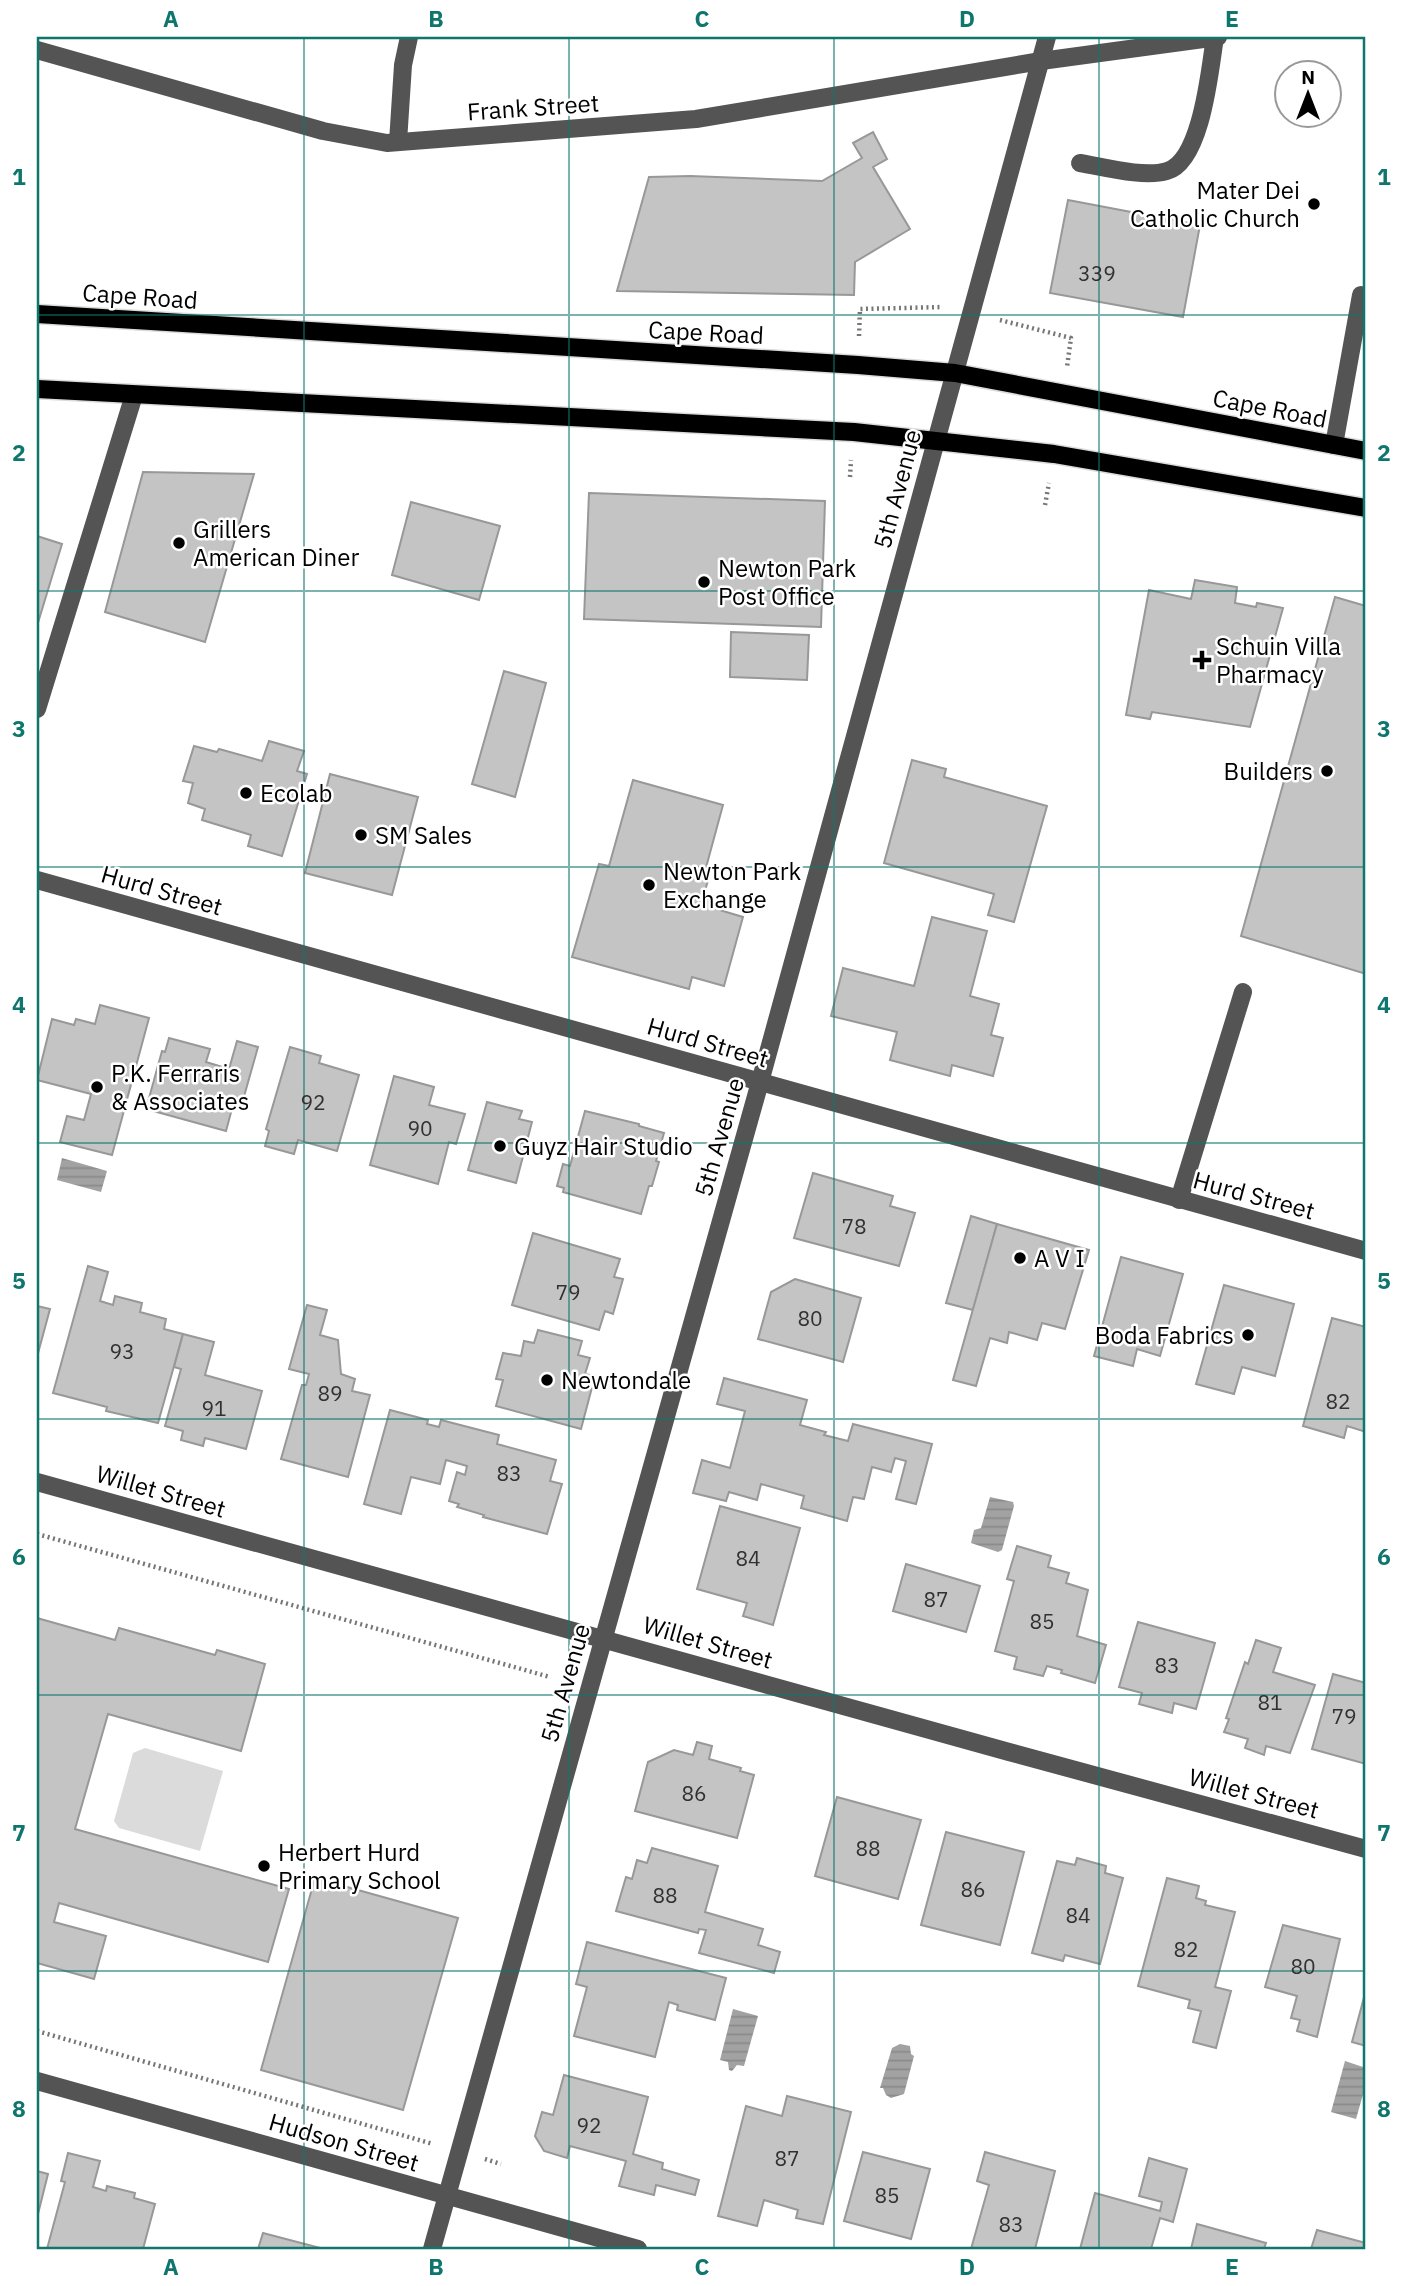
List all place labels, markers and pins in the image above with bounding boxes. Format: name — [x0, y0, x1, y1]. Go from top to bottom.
place label: Mater Dei Catholic Church — [1130, 174, 1300, 234]
marker: Mater Dei Catholic Church — [1306, 196, 1322, 212]
place label: Grillers American Diner — [193, 513, 359, 573]
marker: Grillers American Diner — [171, 535, 187, 551]
place label: Newton Park Post Office — [718, 552, 856, 612]
marker: Newton Park Post Office — [696, 574, 712, 590]
place label: Schuin Villa Pharmacy — [1216, 630, 1341, 690]
marker: Schuin Villa Pharmacy — [1194, 652, 1210, 668]
place label: Builders — [1224, 755, 1313, 787]
marker: Builders — [1319, 763, 1335, 779]
place label: Ecolab — [260, 777, 332, 809]
marker: Ecolab — [238, 785, 254, 801]
place label: SM Sales — [375, 819, 472, 851]
marker: SM Sales — [353, 827, 369, 843]
place label: Newton Park Exchange — [663, 855, 801, 915]
marker: Newton Park Exchange — [641, 877, 657, 893]
place label: P.K. Ferraris & Associates — [111, 1057, 249, 1117]
marker: P.K. Ferraris & Associates — [89, 1079, 105, 1095]
place label: Guyz Hair Studio — [514, 1130, 693, 1162]
marker: Guyz Hair Studio — [492, 1138, 508, 1154]
place label: A V I — [1034, 1242, 1085, 1274]
marker: A V I — [1012, 1250, 1028, 1266]
place label: Boda Fabrics — [1095, 1319, 1234, 1351]
marker: Boda Fabrics — [1240, 1327, 1256, 1343]
place label: Newtondale — [561, 1364, 691, 1396]
marker: Newtondale — [539, 1372, 555, 1388]
place label: Herbert Hurd Primary School — [278, 1836, 441, 1896]
marker: Herbert Hurd Primary School — [256, 1858, 272, 1874]

